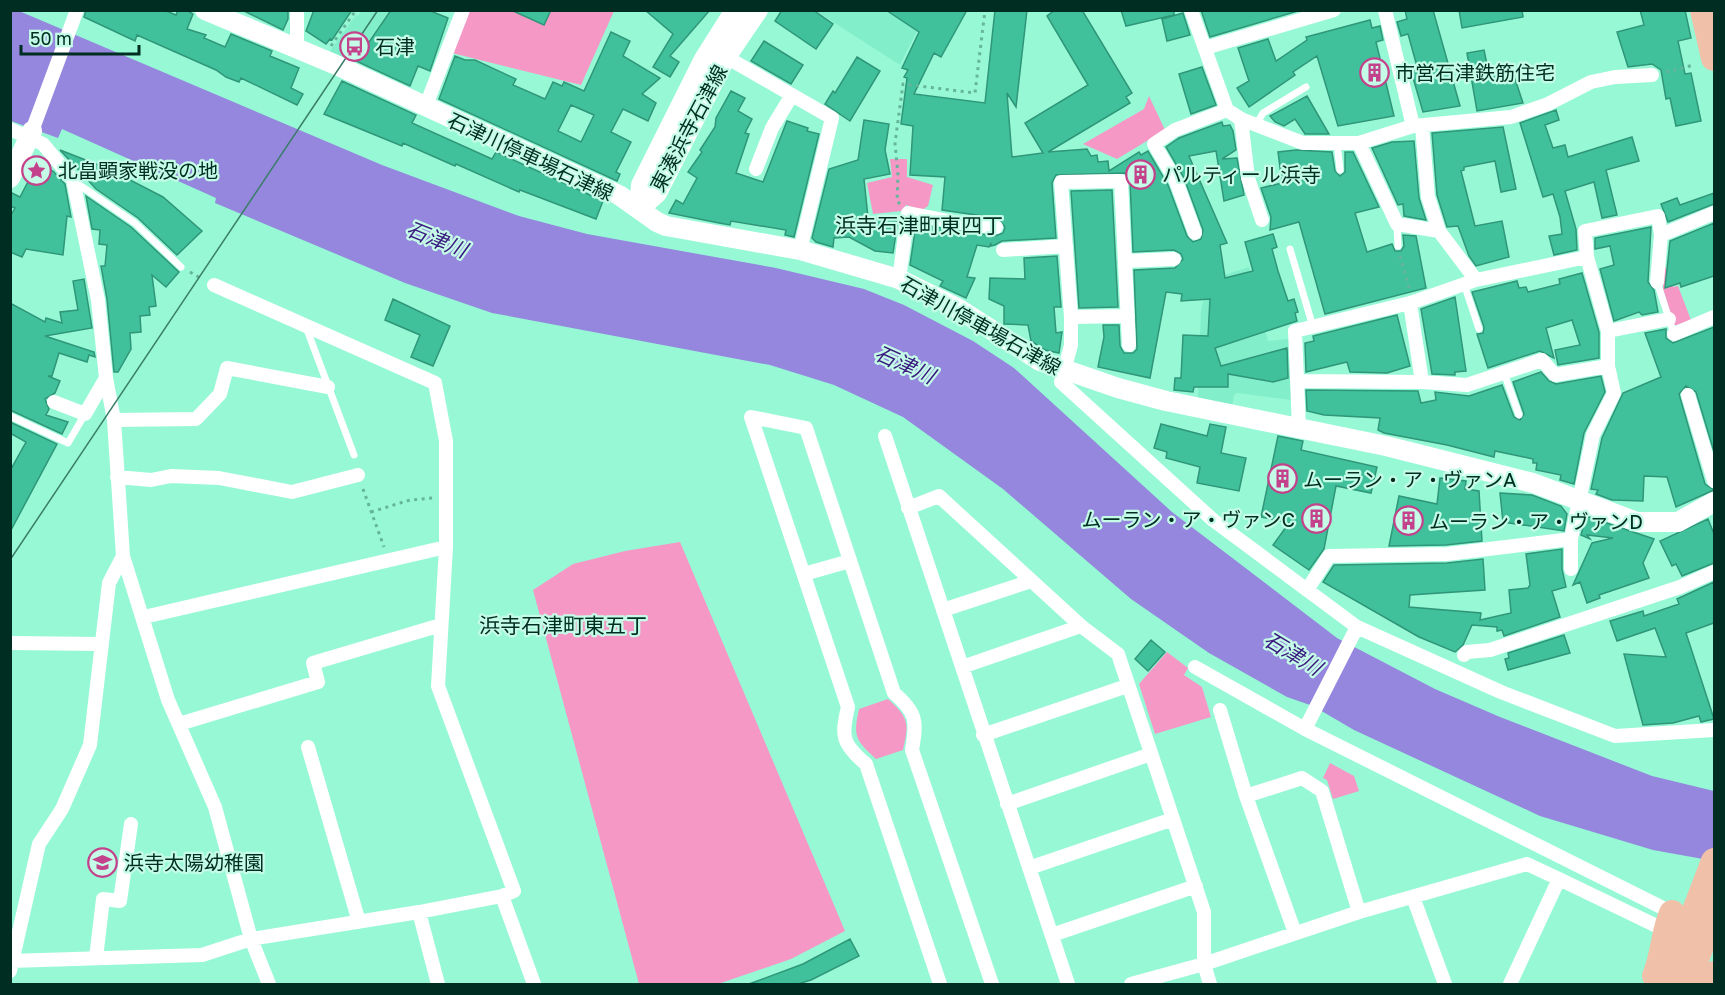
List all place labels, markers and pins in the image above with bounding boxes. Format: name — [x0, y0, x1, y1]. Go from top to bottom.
bus stop icon: 石津 — [338, 30, 370, 62]
place label: 石津 — [375, 34, 415, 58]
building icon: 市営石津鉄筋住宅 — [1358, 56, 1390, 88]
place label: 市営石津鉄筋住宅 — [1395, 60, 1555, 84]
place icon: 北畠顕家戦没の地 — [21, 154, 53, 186]
place label: 北畠顕家戦没の地 — [58, 158, 218, 182]
building icon: パルティール浜寺 — [1125, 158, 1157, 190]
place label: パルティール浜寺 — [1162, 162, 1321, 186]
building icon: ムーラン・ア・ヴァンA — [1266, 463, 1298, 495]
place label: ムーラン・ア・ヴァンA — [1303, 467, 1516, 491]
building icon: ムーラン・ア・ヴァンC — [1300, 503, 1332, 535]
building icon: ムーラン・ア・ヴァンD — [1392, 505, 1424, 537]
place label: ムーラン・ア・ヴァンC — [1081, 507, 1295, 531]
place label: ムーラン・ア・ヴァンD — [1429, 509, 1643, 533]
school or university icon: 浜寺太陽幼稚園 — [87, 846, 119, 878]
place label: 浜寺太陽幼稚園 — [124, 850, 264, 874]

